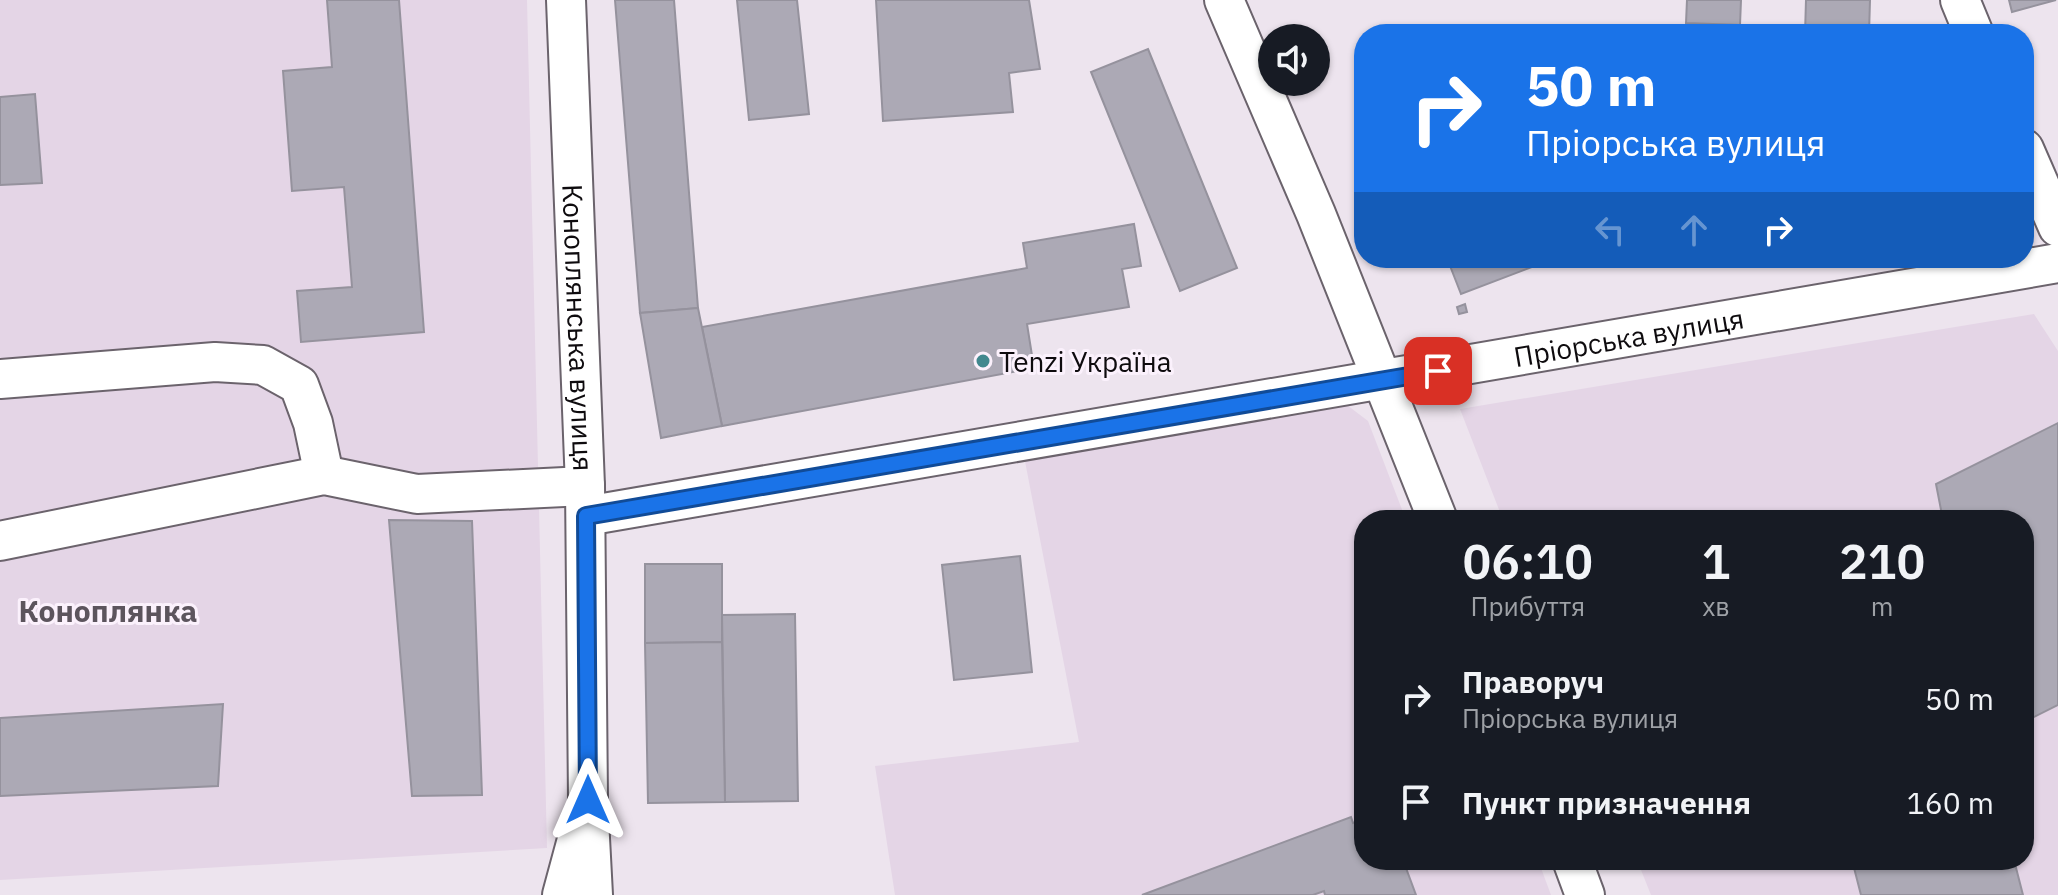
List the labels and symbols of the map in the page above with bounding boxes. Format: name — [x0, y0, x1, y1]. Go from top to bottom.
street label: Коноплянська вулиця — [555, 183, 603, 472]
street label: Пріорська вулиця — [1511, 299, 1747, 375]
pin — [1404, 337, 1472, 405]
place label: Tenzi Україна — [999, 343, 1172, 380]
marker: Tenzi Україна — [974, 352, 992, 370]
district label: Коноплянка — [19, 591, 197, 630]
position arrow — [546, 758, 630, 842]

